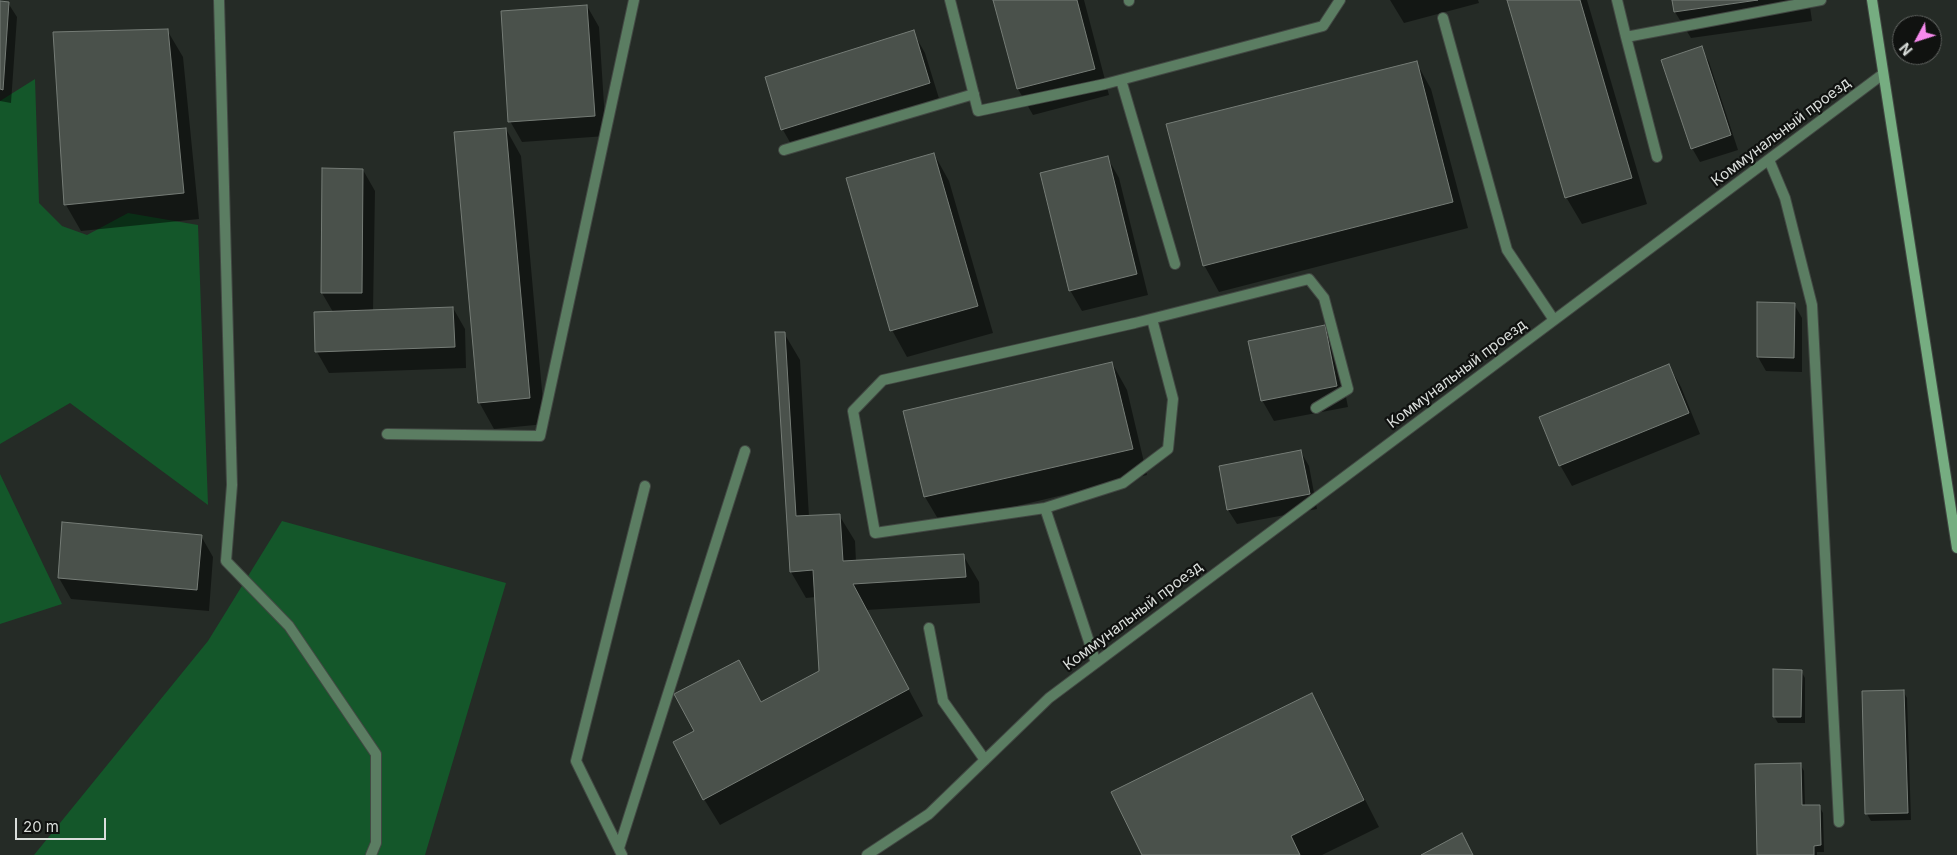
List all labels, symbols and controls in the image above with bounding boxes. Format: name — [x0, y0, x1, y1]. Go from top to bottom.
north arrow — [1892, 15, 1942, 65]
text: N — [1896, 40, 1916, 59]
street label: Коммунальный проезд — [1708, 74, 1854, 190]
street label: Коммунальный проезд — [1384, 316, 1530, 432]
street label: Коммунальный проезд — [1060, 558, 1206, 674]
scale bar — [18, 808, 109, 840]
text: 20 m — [23, 817, 59, 836]

